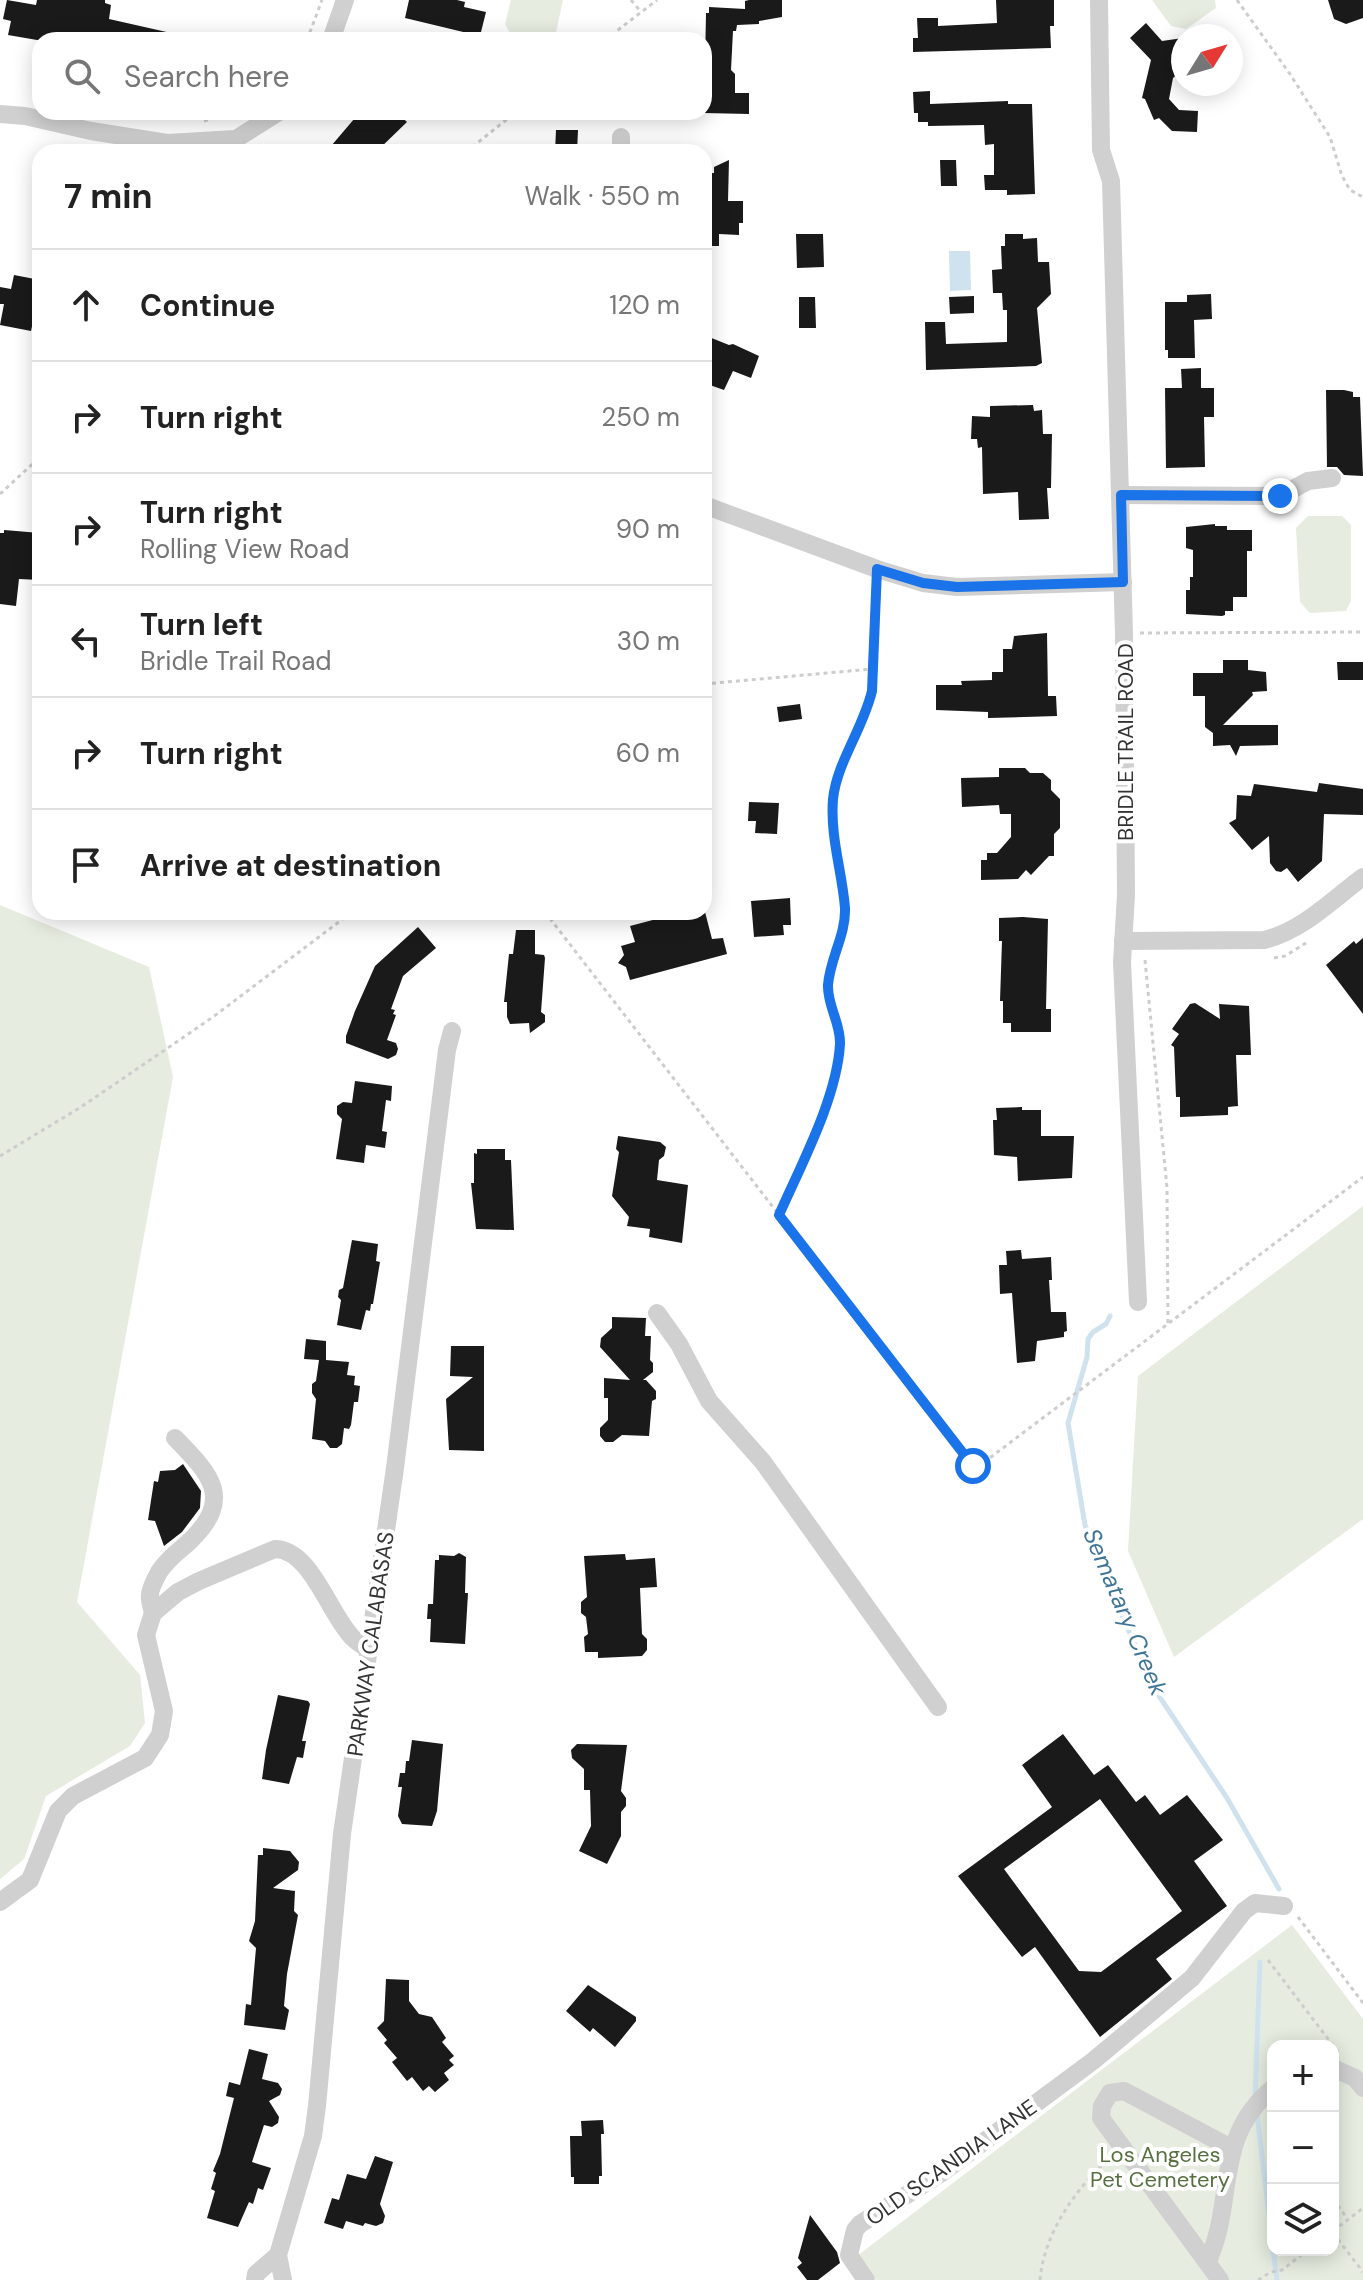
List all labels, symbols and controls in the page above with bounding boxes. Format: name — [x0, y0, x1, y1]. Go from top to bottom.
north arrow — [1171, 24, 1243, 96]
search box — [32, 32, 712, 120]
icon: search — [60, 54, 104, 98]
text: Search here — [124, 57, 290, 96]
text: 7 min — [64, 174, 153, 219]
text: Walk · 550 m — [524, 179, 680, 213]
icon: ahead — [64, 283, 108, 327]
text: Continue — [140, 286, 275, 325]
text: 120 m — [609, 288, 680, 322]
icon: right — [64, 395, 108, 439]
text: Turn right — [140, 398, 283, 437]
text: 250 m — [601, 400, 680, 434]
route end — [1262, 478, 1298, 514]
text: Turn right — [140, 493, 283, 532]
icon: right — [64, 507, 108, 551]
text: 90 m — [616, 512, 680, 546]
text: Rolling View Road — [140, 532, 349, 566]
text: Turn left — [140, 605, 263, 644]
icon: left — [64, 619, 108, 663]
text: 30 m — [617, 624, 680, 658]
street label: BRIDLE TRAIL ROAD — [1111, 643, 1140, 841]
text: Bridle Trail Road — [140, 644, 332, 678]
icon: right — [64, 731, 108, 775]
text: Turn right — [140, 734, 283, 773]
text: 60 m — [616, 736, 680, 770]
icon: arrive — [64, 843, 108, 887]
text: Arrive at destination — [140, 846, 441, 885]
route start — [955, 1448, 991, 1484]
water label: Sematary Creek — [1076, 1523, 1175, 1701]
street label: PARKWAY CALABASAS — [340, 1530, 401, 1758]
map controls — [1267, 2040, 1339, 2256]
button: + — [1267, 2040, 1339, 2112]
street label: OLD SCANDIA LANE — [860, 2093, 1042, 2232]
button: − — [1267, 2112, 1339, 2184]
park label: Los Angeles Pet Cemetery — [1090, 2140, 1230, 2194]
button: layers — [1267, 2184, 1339, 2256]

